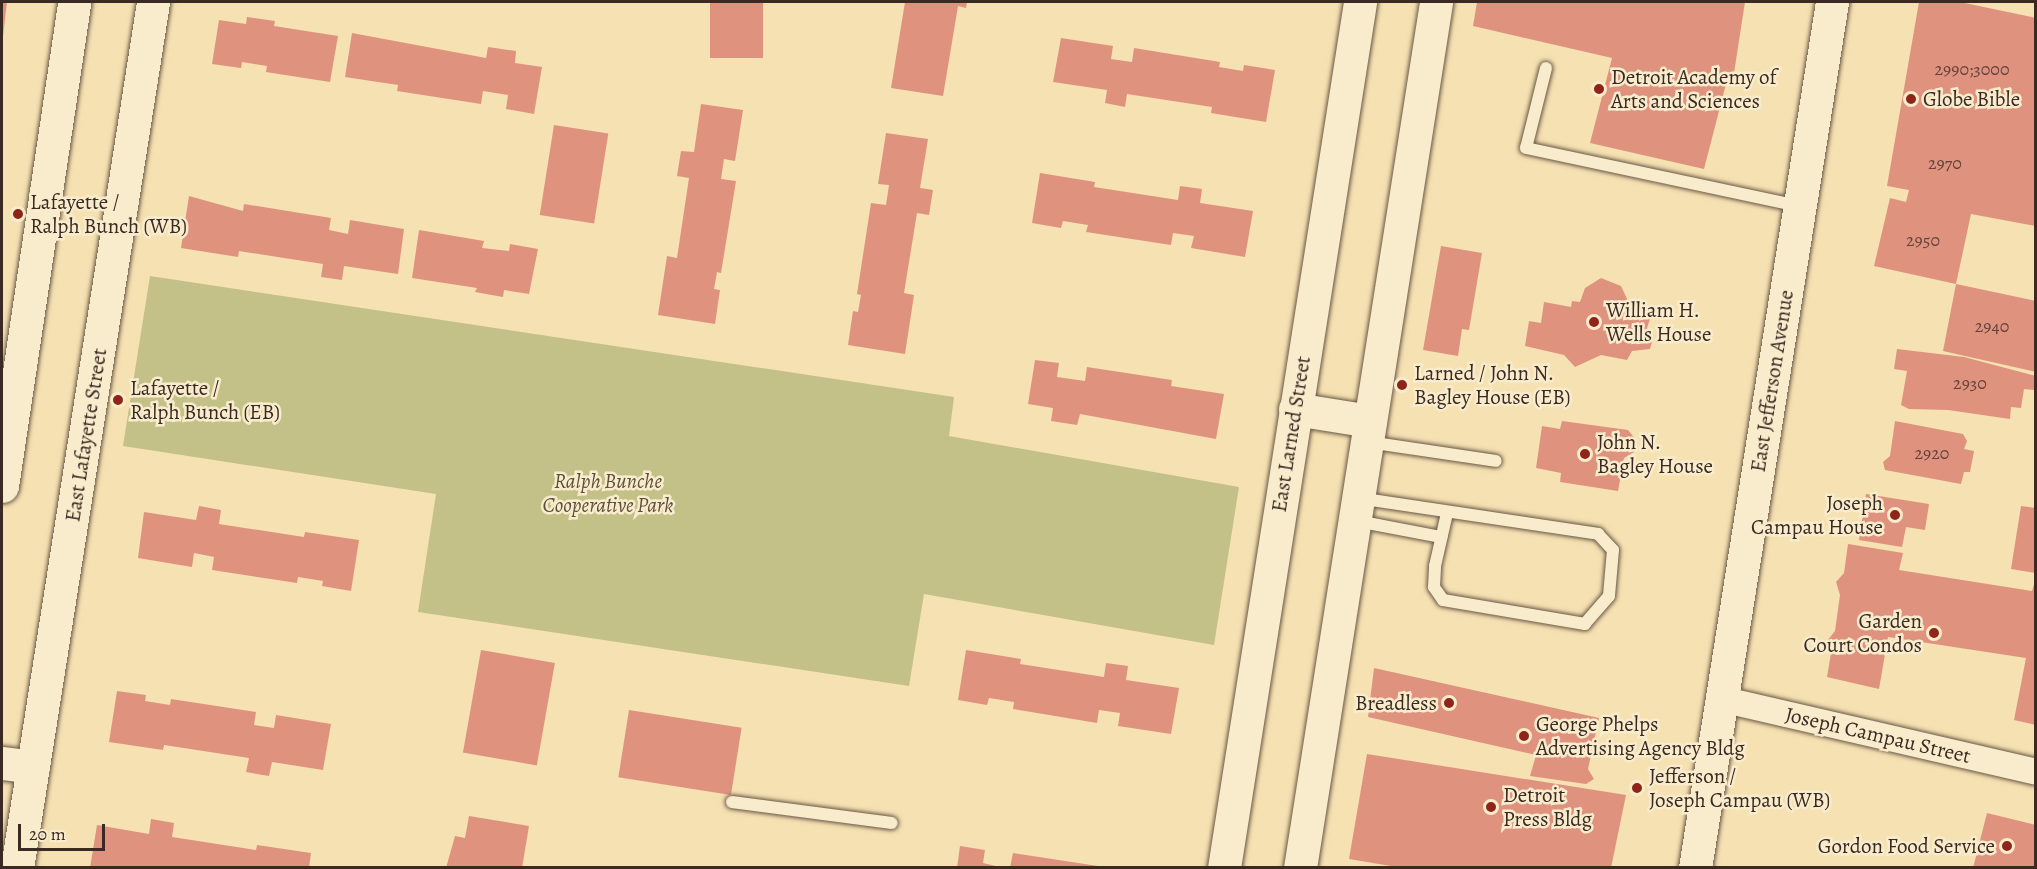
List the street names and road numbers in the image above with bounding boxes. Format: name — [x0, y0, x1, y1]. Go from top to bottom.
street label: East Jefferson Avenue — [1745, 288, 1799, 474]
street label: East Lafayette Street — [60, 346, 112, 524]
street label: East Larned Street — [1266, 354, 1316, 514]
street label: Joseph Campau Street — [1783, 701, 1973, 769]

